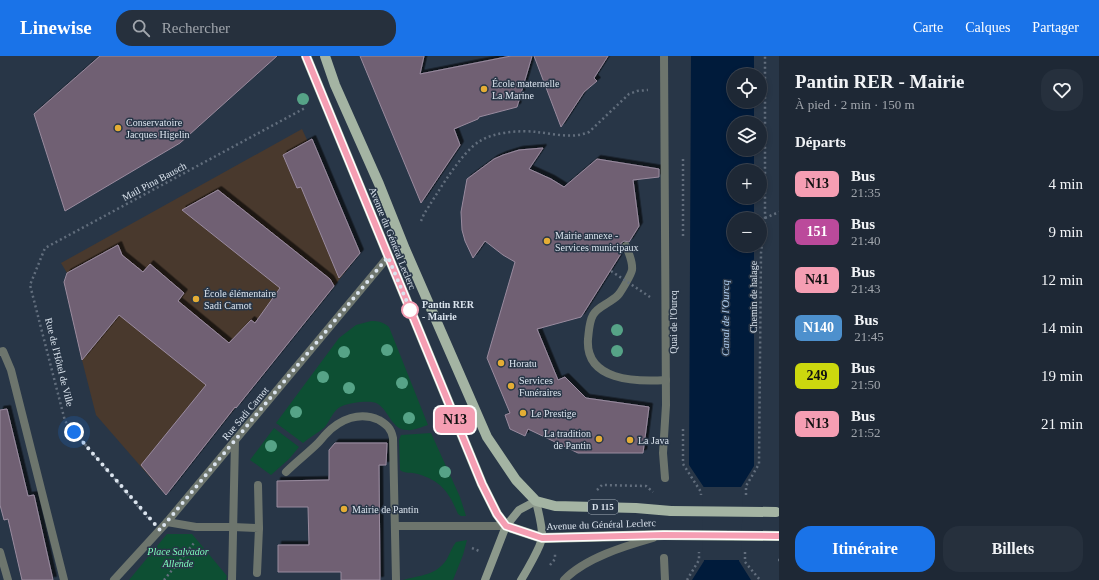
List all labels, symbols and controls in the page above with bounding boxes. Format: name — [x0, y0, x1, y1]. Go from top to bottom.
search box — [116, 10, 396, 46]
text: Linewise — [20, 17, 92, 38]
icon: search — [130, 17, 152, 39]
text: Rechercher — [162, 20, 230, 36]
text: Carte — [913, 20, 943, 35]
text: Calques — [965, 20, 1010, 35]
text: Partager — [1032, 20, 1079, 35]
map controls — [727, 68, 767, 252]
button: locate — [727, 68, 767, 108]
button: heart — [1041, 69, 1083, 111]
text: Pantin RER - Mairie — [795, 71, 964, 92]
place label: École maternelle La Marine — [492, 78, 560, 101]
marker: École maternelle La Marine — [479, 84, 489, 94]
text: À pied · 2 min · 150 m — [795, 97, 915, 112]
button: layers — [727, 116, 767, 156]
place label: Conservatoire Jacques Higelin — [126, 117, 190, 140]
marker: Conservatoire Jacques Higelin — [113, 123, 123, 133]
text: Départs — [795, 134, 846, 150]
street label: Mail Pina Bausch — [120, 160, 188, 203]
button: + — [727, 164, 767, 204]
text: Bus — [851, 168, 875, 184]
text: N13 — [805, 176, 829, 191]
text: 4 min — [1048, 176, 1083, 192]
street label: Avenue du Général Leclerc — [367, 185, 418, 292]
text: 21:35 — [851, 185, 881, 200]
button: − — [727, 212, 767, 252]
text: Bus — [851, 216, 875, 232]
text: 151 — [807, 224, 828, 239]
text: 9 min — [1048, 224, 1083, 240]
place label: Mairie annexe - Services municipaux — [555, 230, 639, 253]
text: 21:40 — [851, 233, 881, 248]
marker: Mairie annexe - Services municipaux — [542, 236, 552, 246]
street label: Chemin de halage — [748, 260, 759, 333]
text: Bus — [851, 264, 875, 280]
text: N41 — [805, 272, 829, 287]
text: 12 min — [1041, 272, 1083, 288]
water label: Canal de l'Ourcq — [719, 280, 731, 356]
text: 21:43 — [851, 281, 881, 296]
place label: École élémentaire Sadi Carnot — [204, 288, 276, 311]
street label: Quai de l'Ourcq — [668, 290, 679, 354]
marker: École élémentaire Sadi Carnot — [191, 294, 201, 304]
place label: Pantin RER - Mairie — [422, 299, 475, 322]
marker: Pantin RER - Mairie — [401, 301, 419, 319]
text: Bus — [854, 312, 878, 328]
street label: Rue de l'Hôtel de Ville — [43, 317, 76, 408]
text: N140 — [803, 320, 834, 335]
text: 14 min — [1041, 320, 1083, 336]
text: 21:45 — [854, 329, 884, 344]
marker: Horatu — [496, 358, 506, 368]
place label: Horatu — [509, 358, 537, 369]
text: Bus — [851, 360, 875, 376]
text: 249 — [807, 368, 828, 383]
text: 19 min — [1041, 368, 1083, 384]
place label: Services Funéraires — [519, 375, 561, 398]
text: 21:50 — [851, 377, 881, 392]
marker: Services Funéraires — [506, 381, 516, 391]
street label: Rue Sadi Carnot — [220, 384, 271, 442]
line badge: N13 — [432, 407, 478, 433]
marker: Le Prestige — [518, 408, 528, 418]
place label: Le Prestige — [531, 408, 577, 419]
text: Bus — [851, 408, 875, 424]
text: N13 — [443, 412, 467, 427]
text: N13 — [805, 416, 829, 431]
text: 21 min — [1041, 416, 1083, 432]
your location — [64, 422, 84, 442]
text: 21:52 — [851, 425, 881, 440]
place label: La tradition de Pantin — [544, 428, 591, 451]
marker: La tradition de Pantin — [594, 434, 604, 444]
marker: La Java — [625, 435, 635, 445]
place label: La Java — [638, 435, 669, 446]
road number: D 115 — [588, 500, 618, 514]
marker: Mairie de Pantin — [339, 504, 349, 514]
place label: Mairie de Pantin — [352, 504, 419, 515]
street label: Avenue du Général Leclerc — [546, 517, 656, 532]
button: Itinéraire — [795, 526, 935, 572]
button: Billets — [943, 526, 1083, 572]
park label: Place Salvador Allende — [146, 546, 209, 569]

